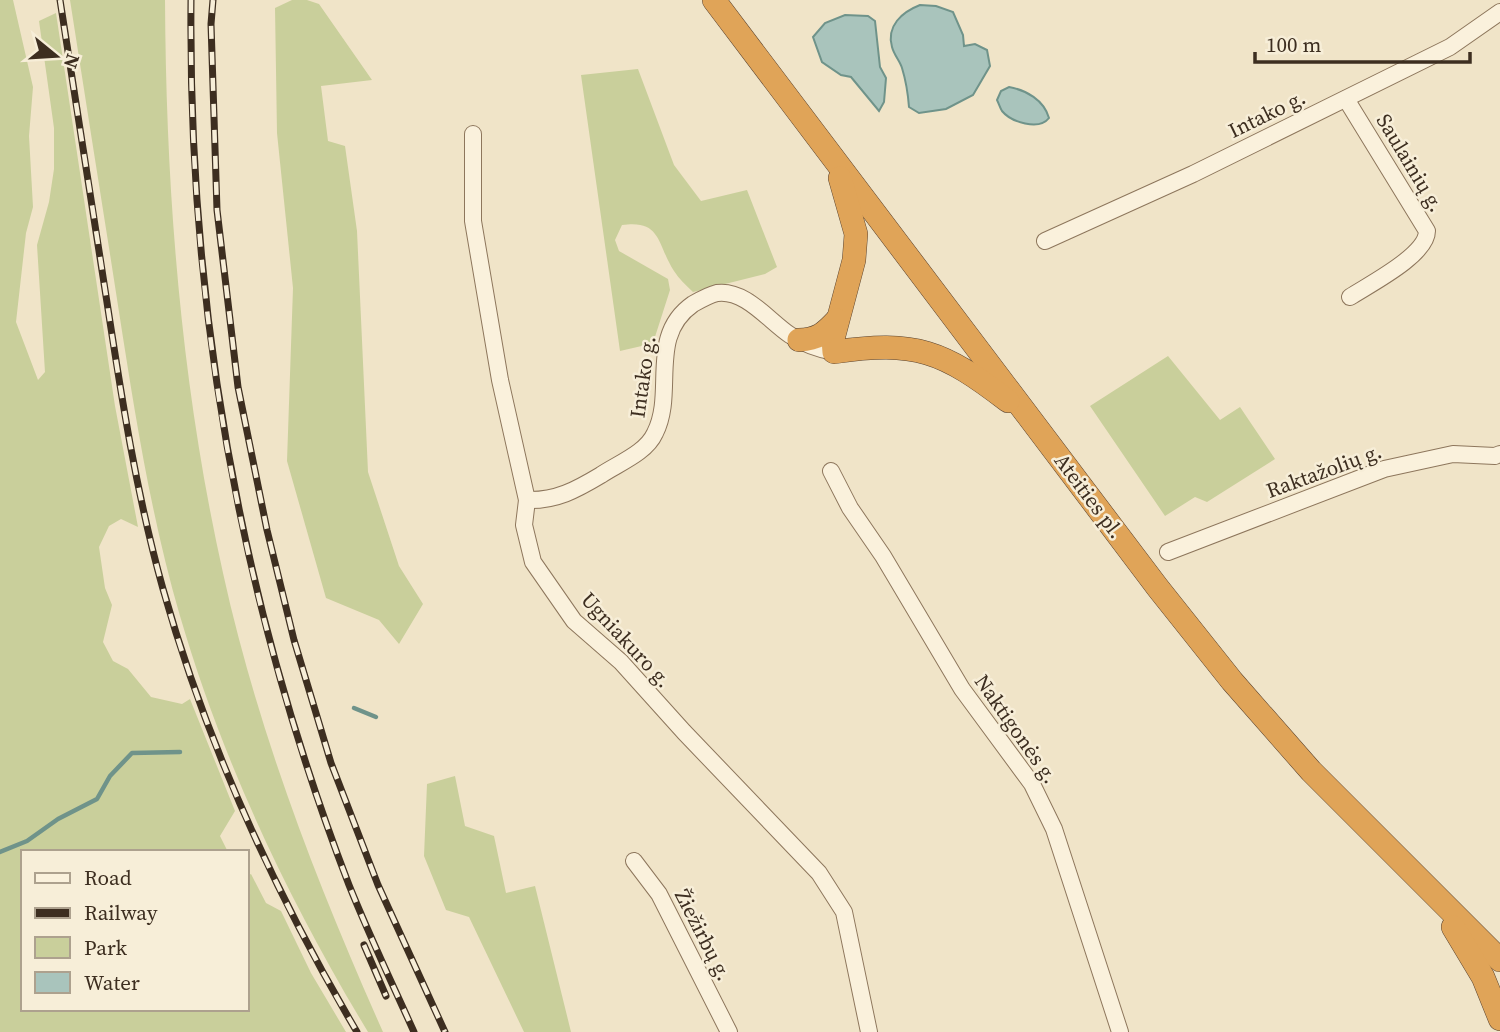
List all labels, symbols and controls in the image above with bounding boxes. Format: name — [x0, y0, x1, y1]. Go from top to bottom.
north arrow — [21, 21, 91, 91]
scale bar — [1255, 21, 1470, 65]
text: 100 m — [1266, 30, 1321, 59]
text: N — [58, 51, 87, 72]
street label: Intako g. — [1223, 82, 1310, 145]
street label: Saulainių g. — [1370, 108, 1451, 217]
street label: Intako g. — [622, 334, 663, 420]
street label: Raktažolių g. — [1262, 436, 1386, 505]
street label: Ateities pl. — [1048, 447, 1131, 544]
street label: Ugniakuro g. — [575, 586, 678, 694]
street label: Naktigonės g. — [968, 668, 1065, 789]
legend — [21, 850, 248, 1011]
text: Road — [84, 863, 132, 892]
street label: Žiežirbų g. — [668, 884, 739, 986]
text: Railway — [84, 898, 158, 927]
text: Park — [84, 933, 128, 962]
text: Water — [84, 968, 140, 997]

